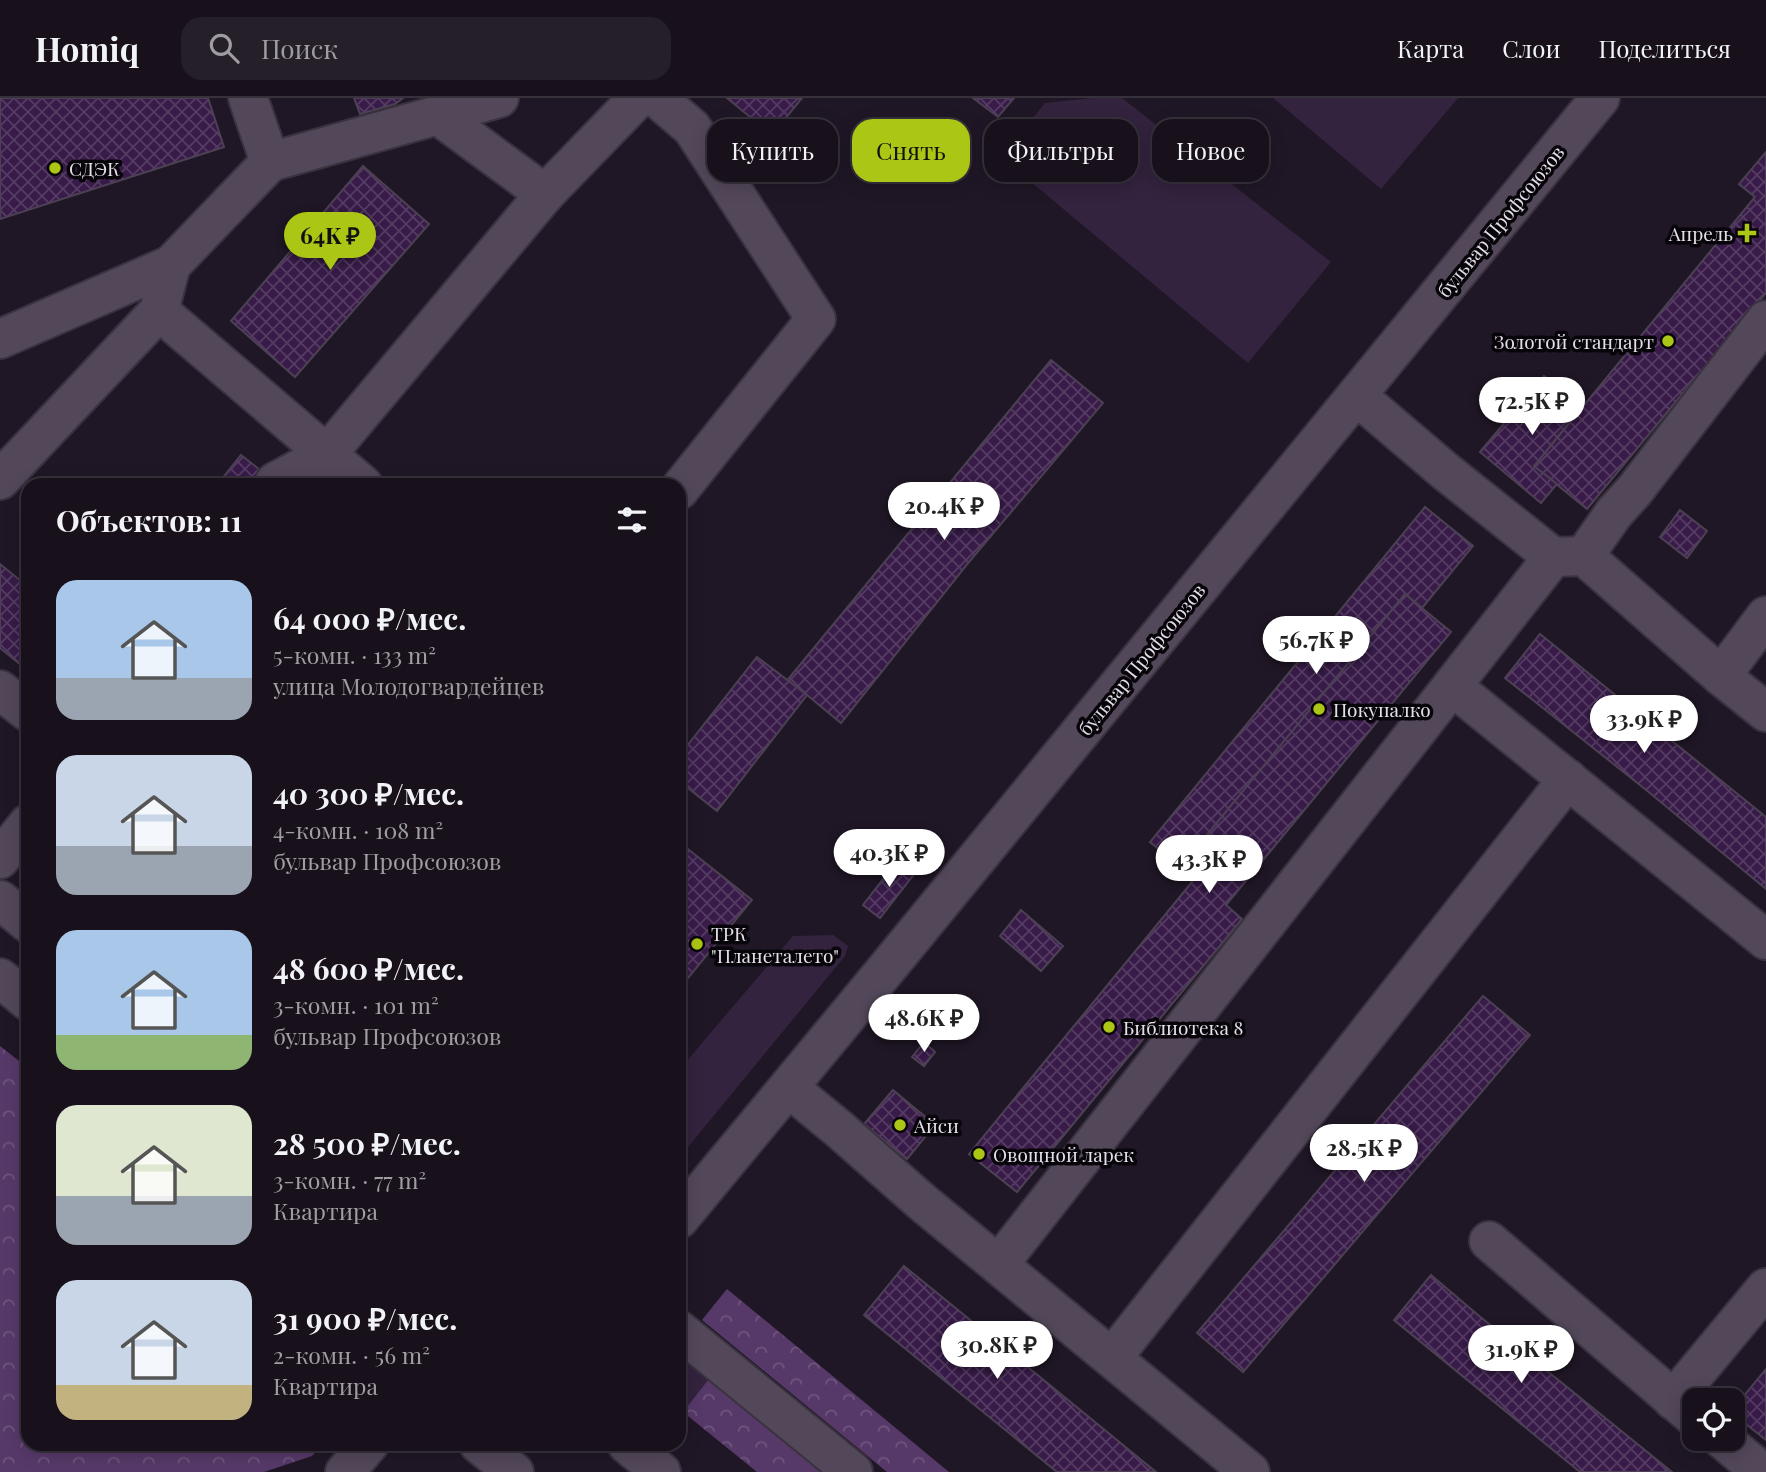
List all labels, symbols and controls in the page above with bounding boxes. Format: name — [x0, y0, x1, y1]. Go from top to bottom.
search box — [181, 17, 671, 80]
text: Homiq — [35, 26, 139, 70]
icon: search — [205, 29, 243, 67]
text: Поиск — [261, 31, 338, 66]
text: Карта — [1397, 32, 1464, 64]
text: Слои — [1502, 32, 1561, 64]
text: Поделиться — [1599, 32, 1731, 64]
chip: Купить — [707, 119, 838, 182]
chip: Снять — [852, 119, 970, 182]
chip: Фильтры — [984, 119, 1138, 182]
chip: Новое — [1152, 119, 1269, 182]
street label: бульвар Профсоюзов — [1431, 139, 1569, 303]
place label: СДЭК — [69, 155, 120, 181]
marker: СДЭК — [47, 160, 63, 176]
pin: 64K ₽ — [281, 212, 379, 272]
text: 64K ₽ — [300, 219, 360, 250]
place label: Апрель — [1668, 220, 1733, 246]
marker: Апрель — [1739, 225, 1755, 241]
place label: Золотой стандарт — [1494, 328, 1654, 354]
marker: Золотой стандарт — [1660, 333, 1676, 349]
pin: 72.5K ₽ — [1467, 378, 1597, 437]
text: 72.5K ₽ — [1495, 384, 1569, 415]
pin: 20.4K ₽ — [879, 482, 1009, 542]
text: 20.4K ₽ — [904, 489, 984, 520]
text: Объектов: 11 — [56, 500, 242, 540]
icon: filters — [613, 501, 651, 539]
street label: бульвар Профсоюзов — [1072, 577, 1210, 741]
text: 64 000 ₽/мес. — [273, 598, 466, 638]
icon: home — [112, 608, 196, 692]
pin: 56.7K ₽ — [1251, 616, 1381, 676]
text: 56.7K ₽ — [1279, 623, 1353, 654]
text: 5-комн. · 133 m² — [273, 639, 436, 670]
text: улица Молодогвардейцев — [273, 670, 544, 701]
place label: Покупалко — [1333, 696, 1431, 722]
pin: 33.9K ₽ — [1579, 696, 1709, 755]
marker: Покупалко — [1311, 701, 1327, 717]
text: 33.9K ₽ — [1606, 702, 1682, 733]
text: 40 300 ₽/мес. — [273, 773, 464, 813]
icon: home — [112, 783, 196, 867]
text: 4-комн. · 108 m² — [273, 814, 443, 845]
pin: 40.3K ₽ — [824, 830, 954, 889]
text: 40.3K ₽ — [850, 836, 928, 867]
pin: 43.3K ₽ — [1144, 836, 1274, 895]
text: 43.3K ₽ — [1172, 842, 1246, 873]
text: бульвар Профсоюзов — [273, 845, 501, 876]
place label: ТРК "Планеталето" — [711, 920, 839, 968]
marker: ТРК "Планеталето" — [689, 936, 705, 952]
text: 48 600 ₽/мес. — [273, 948, 464, 988]
icon: home — [112, 958, 196, 1042]
text: 3-комн. · 101 m² — [273, 989, 439, 1020]
pin: 48.6K ₽ — [859, 995, 989, 1054]
text: 48.6K ₽ — [884, 1001, 964, 1032]
place label: Библиотека 8 — [1123, 1014, 1243, 1040]
marker: Библиотека 8 — [1101, 1019, 1117, 1035]
text: бульвар Профсоюзов — [273, 1020, 501, 1051]
place label: Айси — [913, 1112, 959, 1138]
marker: Айси — [892, 1117, 908, 1133]
text: 28 500 ₽/мес. — [273, 1123, 461, 1163]
pin: 28.5K ₽ — [1299, 1124, 1429, 1184]
text: 28.5K ₽ — [1326, 1131, 1402, 1162]
icon: home — [112, 1133, 196, 1217]
place label: Овощной ларек — [993, 1141, 1134, 1167]
marker: Овощной ларек — [971, 1146, 987, 1162]
text: 3-комн. · 77 m² — [273, 1164, 426, 1195]
text: Квартира — [273, 1195, 378, 1226]
text: 31 900 ₽/мес. — [273, 1298, 457, 1338]
icon: home — [112, 1308, 196, 1392]
pin: 30.8K ₽ — [932, 1322, 1062, 1381]
pin: 31.9K ₽ — [1456, 1326, 1586, 1385]
text: 30.8K ₽ — [957, 1328, 1037, 1359]
text: 31.9K ₽ — [1484, 1332, 1558, 1363]
text: 2-комн. · 56 m² — [273, 1339, 430, 1370]
text: Квартира — [273, 1370, 378, 1401]
map controls — [1682, 1388, 1745, 1451]
button: locate — [1682, 1388, 1745, 1451]

